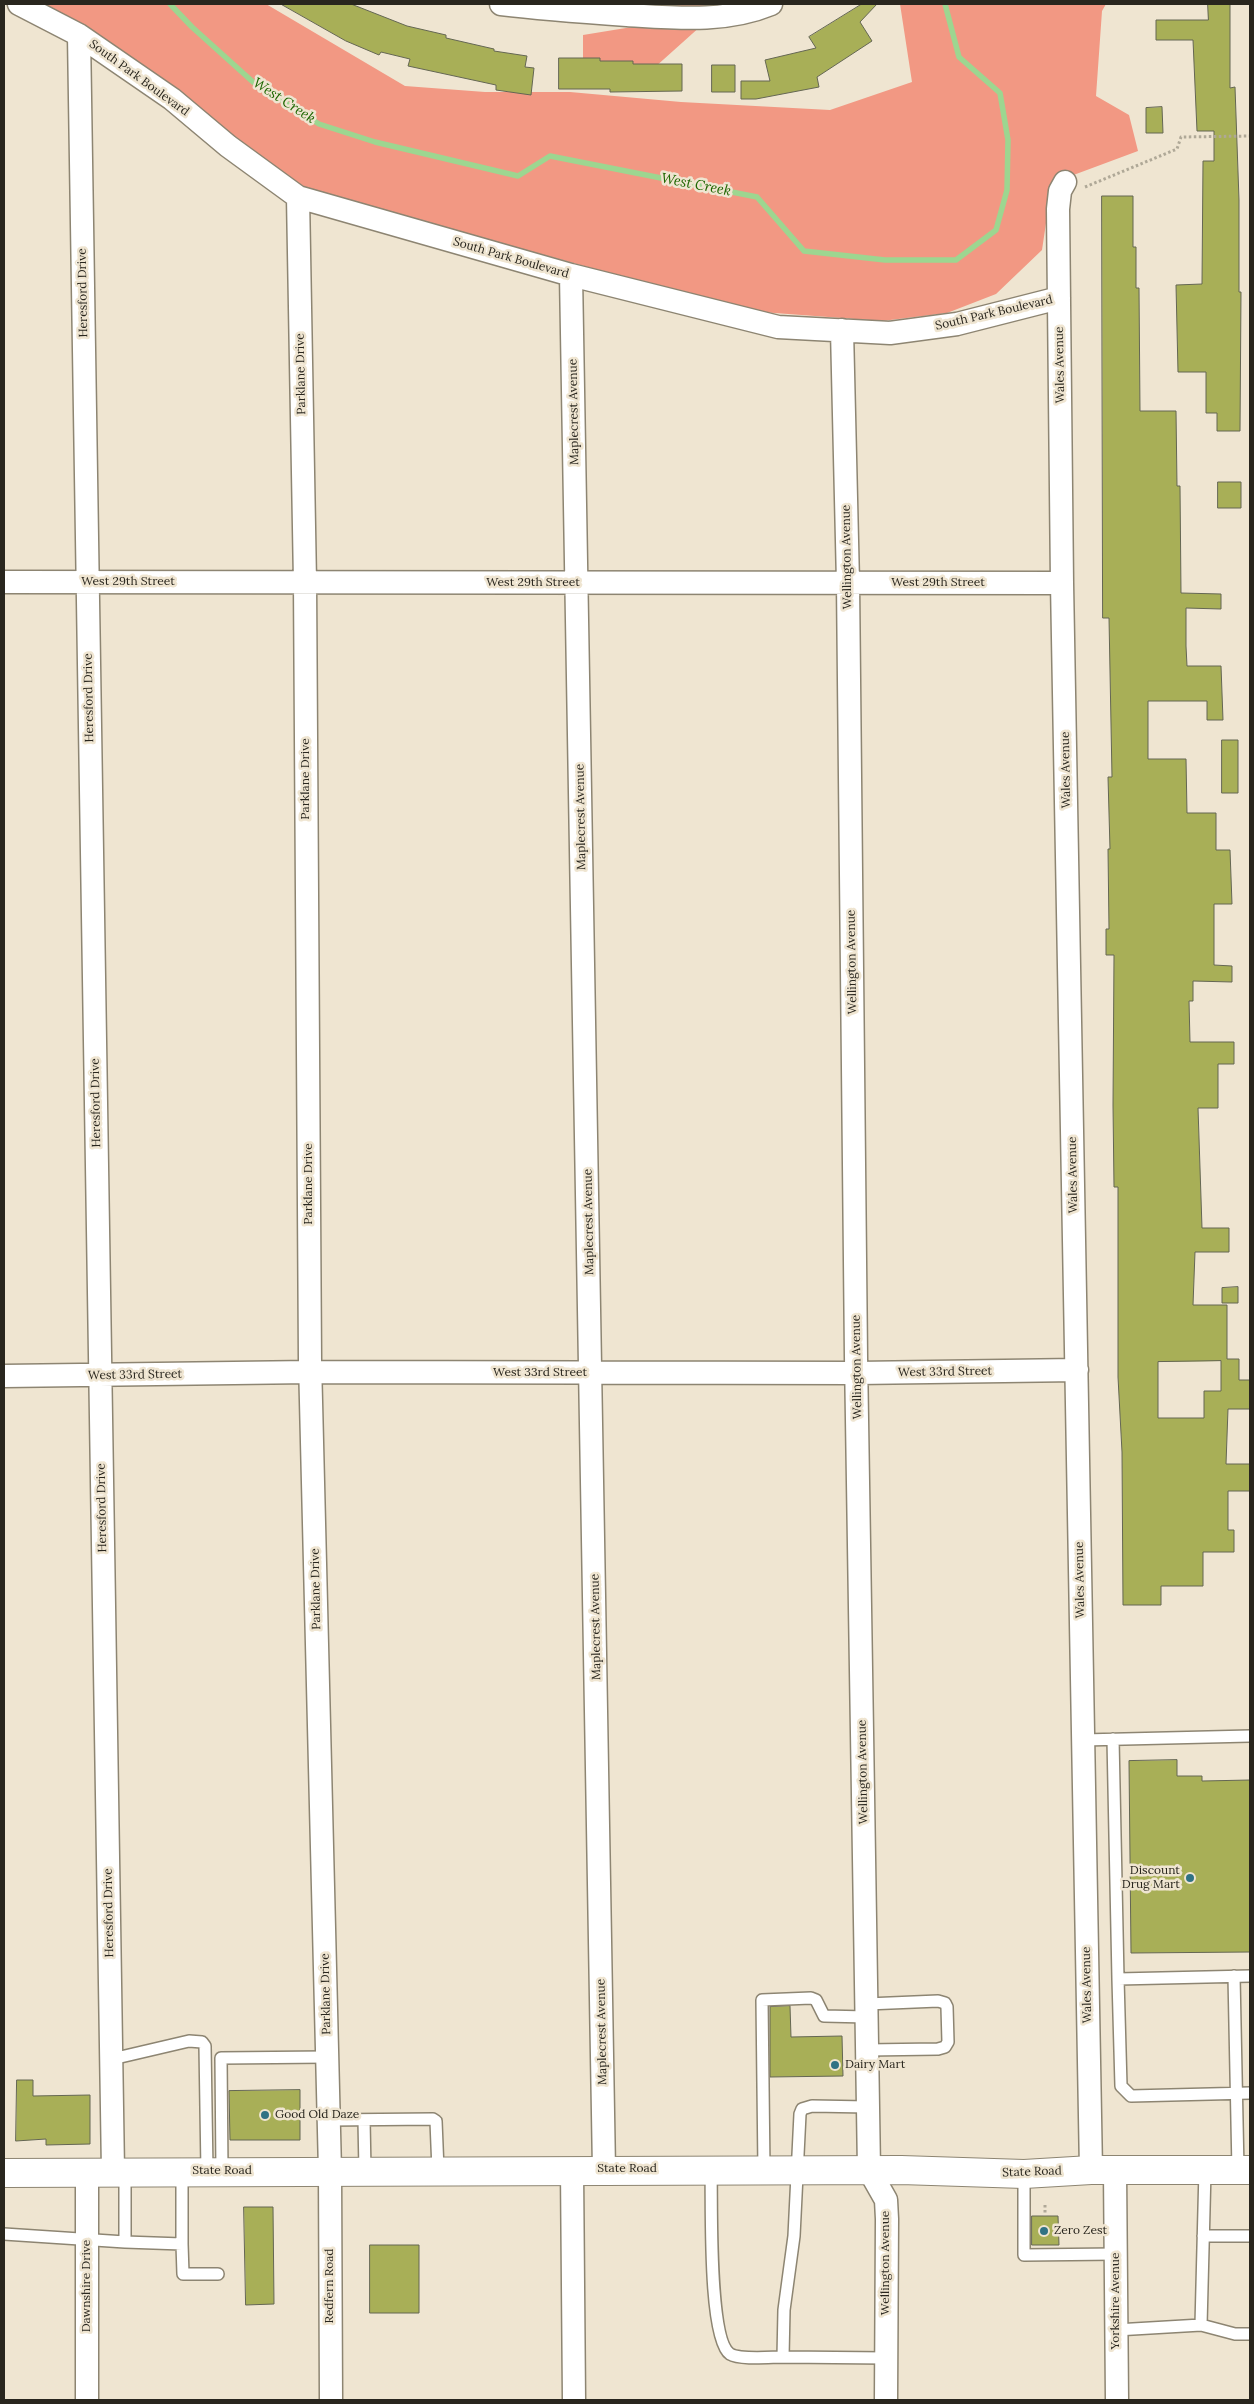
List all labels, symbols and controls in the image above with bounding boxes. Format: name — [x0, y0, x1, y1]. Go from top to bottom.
street label: South Park Boulevard — [86, 37, 192, 119]
water label: West Creek — [250, 75, 318, 127]
water label: West Creek — [660, 170, 732, 200]
street label: South Park Boulevard — [451, 235, 571, 281]
street label: Heresford Drive — [75, 248, 91, 338]
street label: South Park Boulevard — [934, 293, 1054, 333]
street label: Wales Avenue — [1052, 326, 1068, 404]
street label: Parklane Drive — [293, 333, 309, 415]
street label: Maplecrest Avenue — [566, 359, 582, 465]
street label: Wellington Avenue — [839, 505, 855, 609]
street label: West 29th Street — [81, 575, 175, 589]
street label: West 29th Street — [486, 576, 580, 590]
street label: West 29th Street — [891, 576, 985, 590]
street label: Heresford Drive — [81, 653, 97, 743]
street label: Wales Avenue — [1058, 731, 1074, 809]
street label: Parklane Drive — [299, 738, 313, 820]
street label: Maplecrest Avenue — [573, 764, 589, 870]
street label: Wellington Avenue — [844, 910, 860, 1014]
street label: Heresford Drive — [88, 1058, 104, 1148]
street label: Wales Avenue — [1065, 1136, 1081, 1214]
street label: Parklane Drive — [302, 1143, 316, 1225]
street label: Maplecrest Avenue — [581, 1169, 597, 1275]
street label: Wellington Avenue — [849, 1315, 865, 1419]
street label: West 33rd Street — [898, 1364, 992, 1380]
street label: West 33rd Street — [493, 1366, 587, 1380]
street label: West 33rd Street — [88, 1367, 182, 1383]
street label: Heresford Drive — [94, 1463, 110, 1553]
street label: Wales Avenue — [1072, 1541, 1088, 1619]
street label: Parklane Drive — [308, 1548, 324, 1630]
street label: Maplecrest Avenue — [588, 1574, 604, 1680]
street label: Wellington Avenue — [855, 1720, 871, 1824]
place label: Discount Drug Mart — [1122, 1864, 1180, 1892]
street label: Heresford Drive — [101, 1868, 117, 1958]
marker: Discount Drug Mart — [1184, 1872, 1196, 1884]
street label: Wales Avenue — [1079, 1946, 1095, 2024]
street label: Parklane Drive — [318, 1953, 334, 2035]
street label: Maplecrest Avenue — [594, 1979, 610, 2085]
place label: Dairy Mart — [845, 2058, 905, 2072]
marker: Dairy Mart — [829, 2059, 841, 2071]
place label: Good Old Daze — [275, 2108, 359, 2122]
marker: Good Old Daze — [259, 2109, 271, 2121]
street label: State Road — [597, 2162, 657, 2176]
street label: State Road — [192, 2164, 252, 2178]
street label: State Road — [1002, 2164, 1062, 2180]
street label: Wellington Avenue — [879, 2211, 893, 2315]
place label: Zero Zest — [1054, 2224, 1107, 2238]
marker: Zero Zest — [1038, 2225, 1050, 2237]
street label: Dawnshire Drive — [80, 2240, 94, 2332]
street label: Redfern Road — [323, 2248, 337, 2324]
street label: Yorkshire Avenue — [1109, 2253, 1123, 2349]

